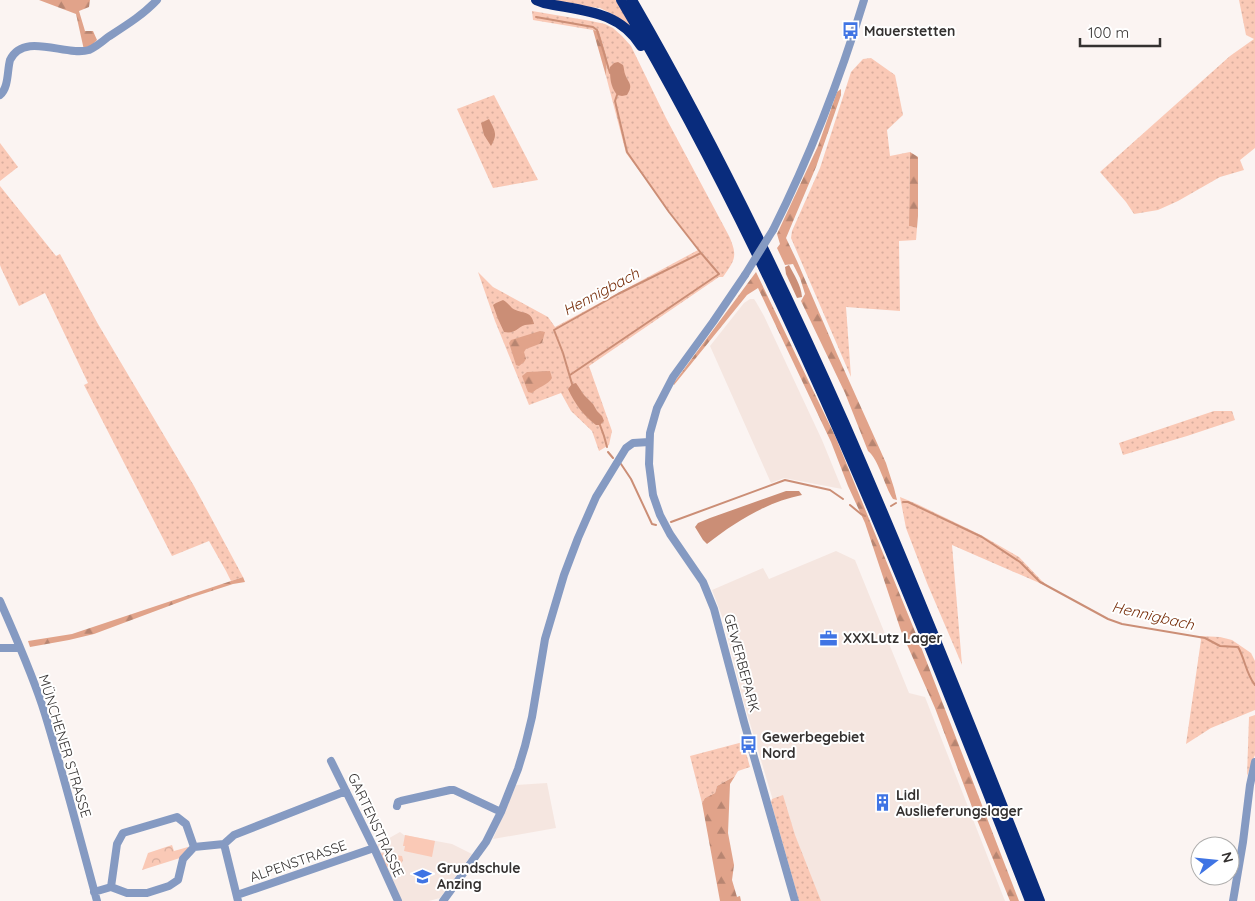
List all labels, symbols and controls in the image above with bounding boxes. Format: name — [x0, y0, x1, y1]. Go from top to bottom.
scale bar — [1080, 15, 1160, 47]
bus stop icon: Mauerstetten — [840, 21, 860, 41]
place label: Mauerstetten — [864, 22, 955, 40]
text: 100 m — [1088, 23, 1129, 42]
water label: Hennigbach — [559, 263, 643, 320]
water label: Hennigbach — [1110, 597, 1196, 634]
street label: GEWERBEPARK — [720, 612, 764, 714]
office icon: XXXLutz Lager — [819, 628, 839, 648]
place label: XXXLutz Lager — [843, 629, 943, 647]
street label: MÜNCHENER STRASSE — [35, 672, 95, 820]
place label: Gewerbegebiet Nord — [762, 728, 865, 762]
bus stop icon: Gewerbegebiet Nord — [738, 735, 758, 755]
street label: GARTENSTRASSE — [344, 770, 408, 880]
place label: Lidl Auslieferungslager — [896, 786, 1023, 820]
building icon: Lidl Auslieferungslager — [872, 793, 892, 813]
street label: ALPENSTRASSE — [247, 836, 349, 886]
north arrow — [1190, 836, 1240, 886]
text: N — [1217, 850, 1238, 865]
place label: Grundschule Anzing — [437, 859, 521, 893]
school or university icon: Grundschule Anzing — [413, 866, 433, 886]

